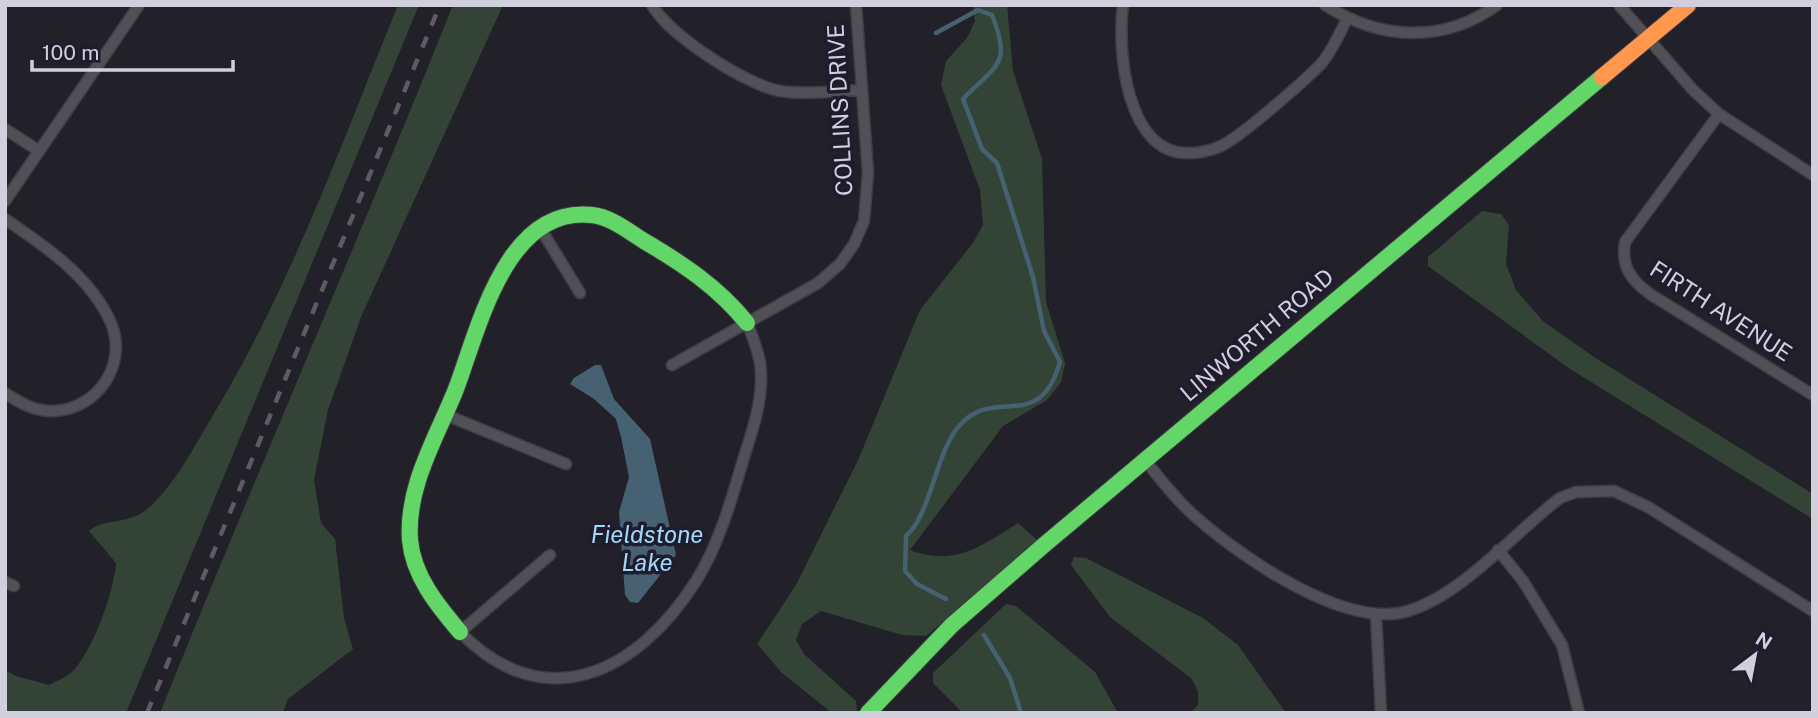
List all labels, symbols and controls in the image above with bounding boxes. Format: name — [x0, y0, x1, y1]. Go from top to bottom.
street label: COLLINS DRIVE — [822, 23, 857, 197]
scale bar — [32, 28, 233, 72]
text: 100 m — [42, 40, 99, 65]
street label: FIRTH AVENUE — [1645, 255, 1797, 366]
street label: LINWORTH ROAD — [1175, 263, 1339, 406]
water label: Fieldstone Lake — [591, 520, 703, 576]
north arrow — [1720, 620, 1790, 690]
text: N — [1752, 627, 1776, 654]

